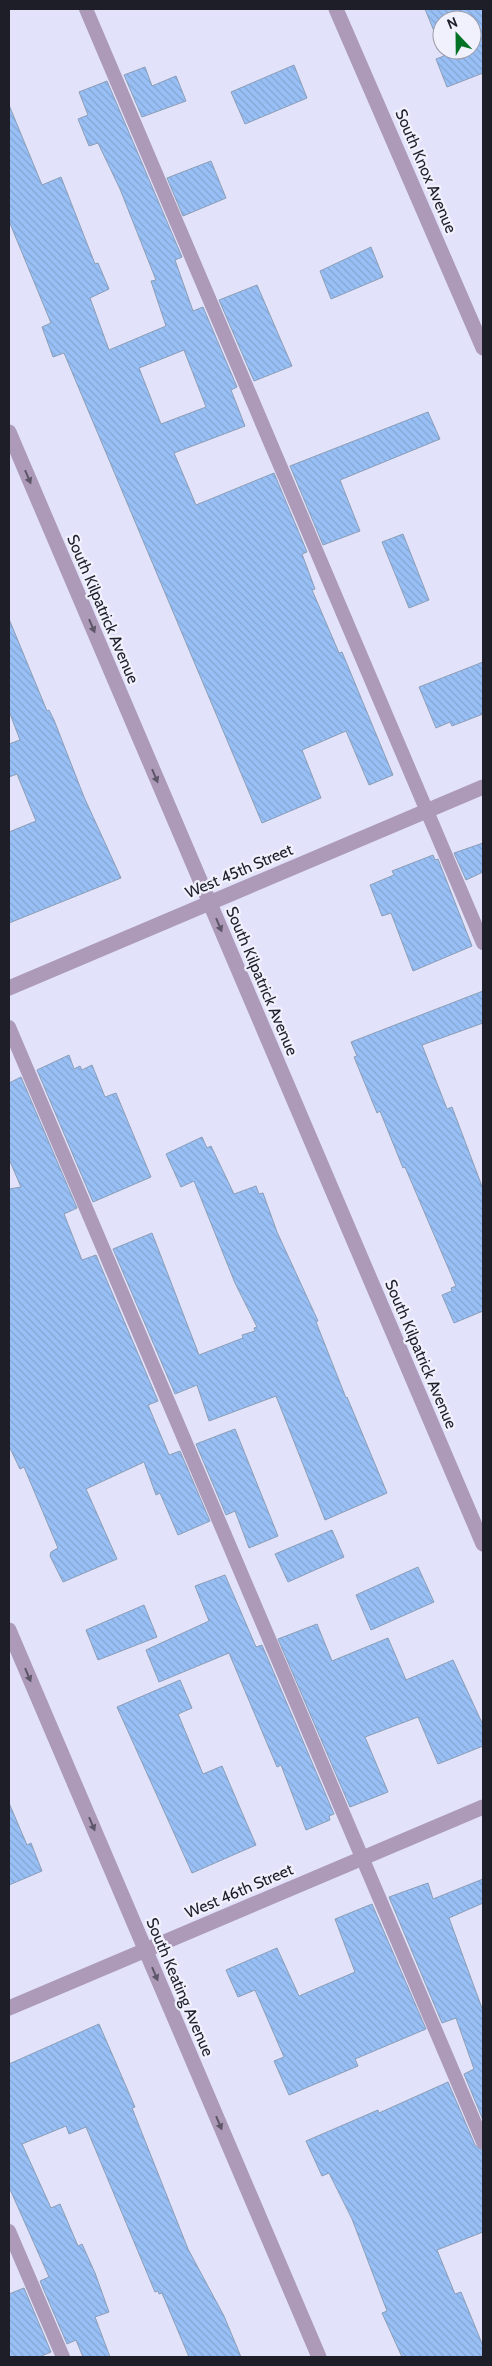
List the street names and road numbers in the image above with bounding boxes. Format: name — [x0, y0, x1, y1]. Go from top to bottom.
street label: South Knox Avenue — [391, 106, 461, 236]
street label: South Kilpatrick Avenue — [63, 532, 143, 686]
street label: West 45th Street — [182, 840, 296, 902]
street label: South Kilpatrick Avenue — [222, 904, 302, 1058]
street label: South Kilpatrick Avenue — [381, 1277, 461, 1431]
street label: West 46th Street — [182, 1859, 296, 1922]
street label: South Keating Avenue — [142, 1915, 218, 2059]

